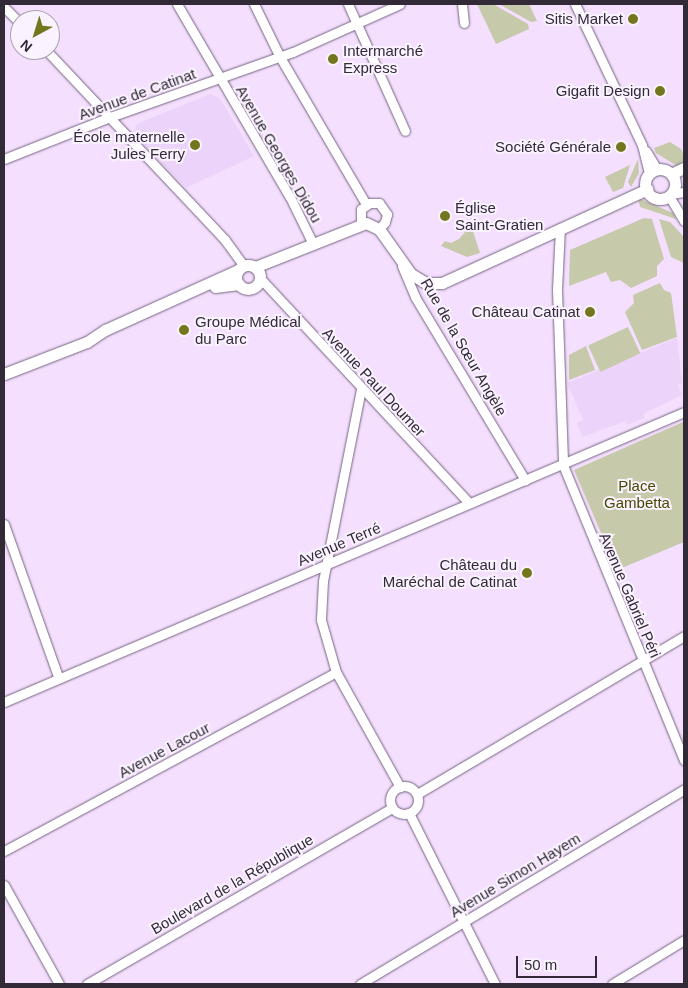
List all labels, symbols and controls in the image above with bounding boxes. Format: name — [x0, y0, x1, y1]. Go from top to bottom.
north arrow — [10, 10, 60, 60]
place label: Sitis Market — [545, 10, 623, 28]
marker: Sitis Market — [627, 13, 639, 25]
text: N — [17, 36, 35, 55]
place label: Intermarché Express — [343, 41, 423, 76]
marker: Intermarché Express — [327, 53, 339, 65]
street label: Avenue de Catinat — [76, 64, 198, 124]
street label: Avenue Georges Didou — [232, 82, 326, 226]
place label: Gigafit Design — [556, 82, 650, 100]
marker: Gigafit Design — [654, 85, 666, 97]
place label: École maternelle Jules Ferry — [73, 127, 185, 162]
place label: Société Générale — [495, 138, 611, 156]
marker: École maternelle Jules Ferry — [189, 139, 201, 151]
marker: Société Générale — [615, 141, 627, 153]
place label: Église Saint-Gratien — [455, 198, 543, 233]
marker: Église Saint-Gratien — [439, 210, 451, 222]
street label: Rue de la Sœur Angèle — [417, 275, 511, 419]
place label: Château Catinat — [472, 303, 580, 321]
marker: Château Catinat — [584, 306, 596, 318]
place label: Groupe Médical du Parc — [195, 312, 301, 347]
marker: Groupe Médical du Parc — [177, 323, 191, 337]
street label: Avenue Paul Doumer — [319, 324, 429, 440]
park label: Place Gambetta — [604, 476, 670, 511]
street label: Avenue Terré — [295, 518, 383, 570]
street label: Avenue Gabriel Péri — [596, 530, 664, 660]
place label: Château du Maréchal de Catinat — [383, 555, 517, 590]
marker: Château du Maréchal de Catinat — [521, 567, 533, 579]
street label: Avenue Lacour — [115, 718, 213, 782]
street label: Avenue Simon Hayem — [447, 829, 583, 921]
street label: Boulevard de la République — [148, 830, 316, 938]
scale bar — [518, 946, 599, 978]
text: 50 m — [524, 956, 557, 973]

